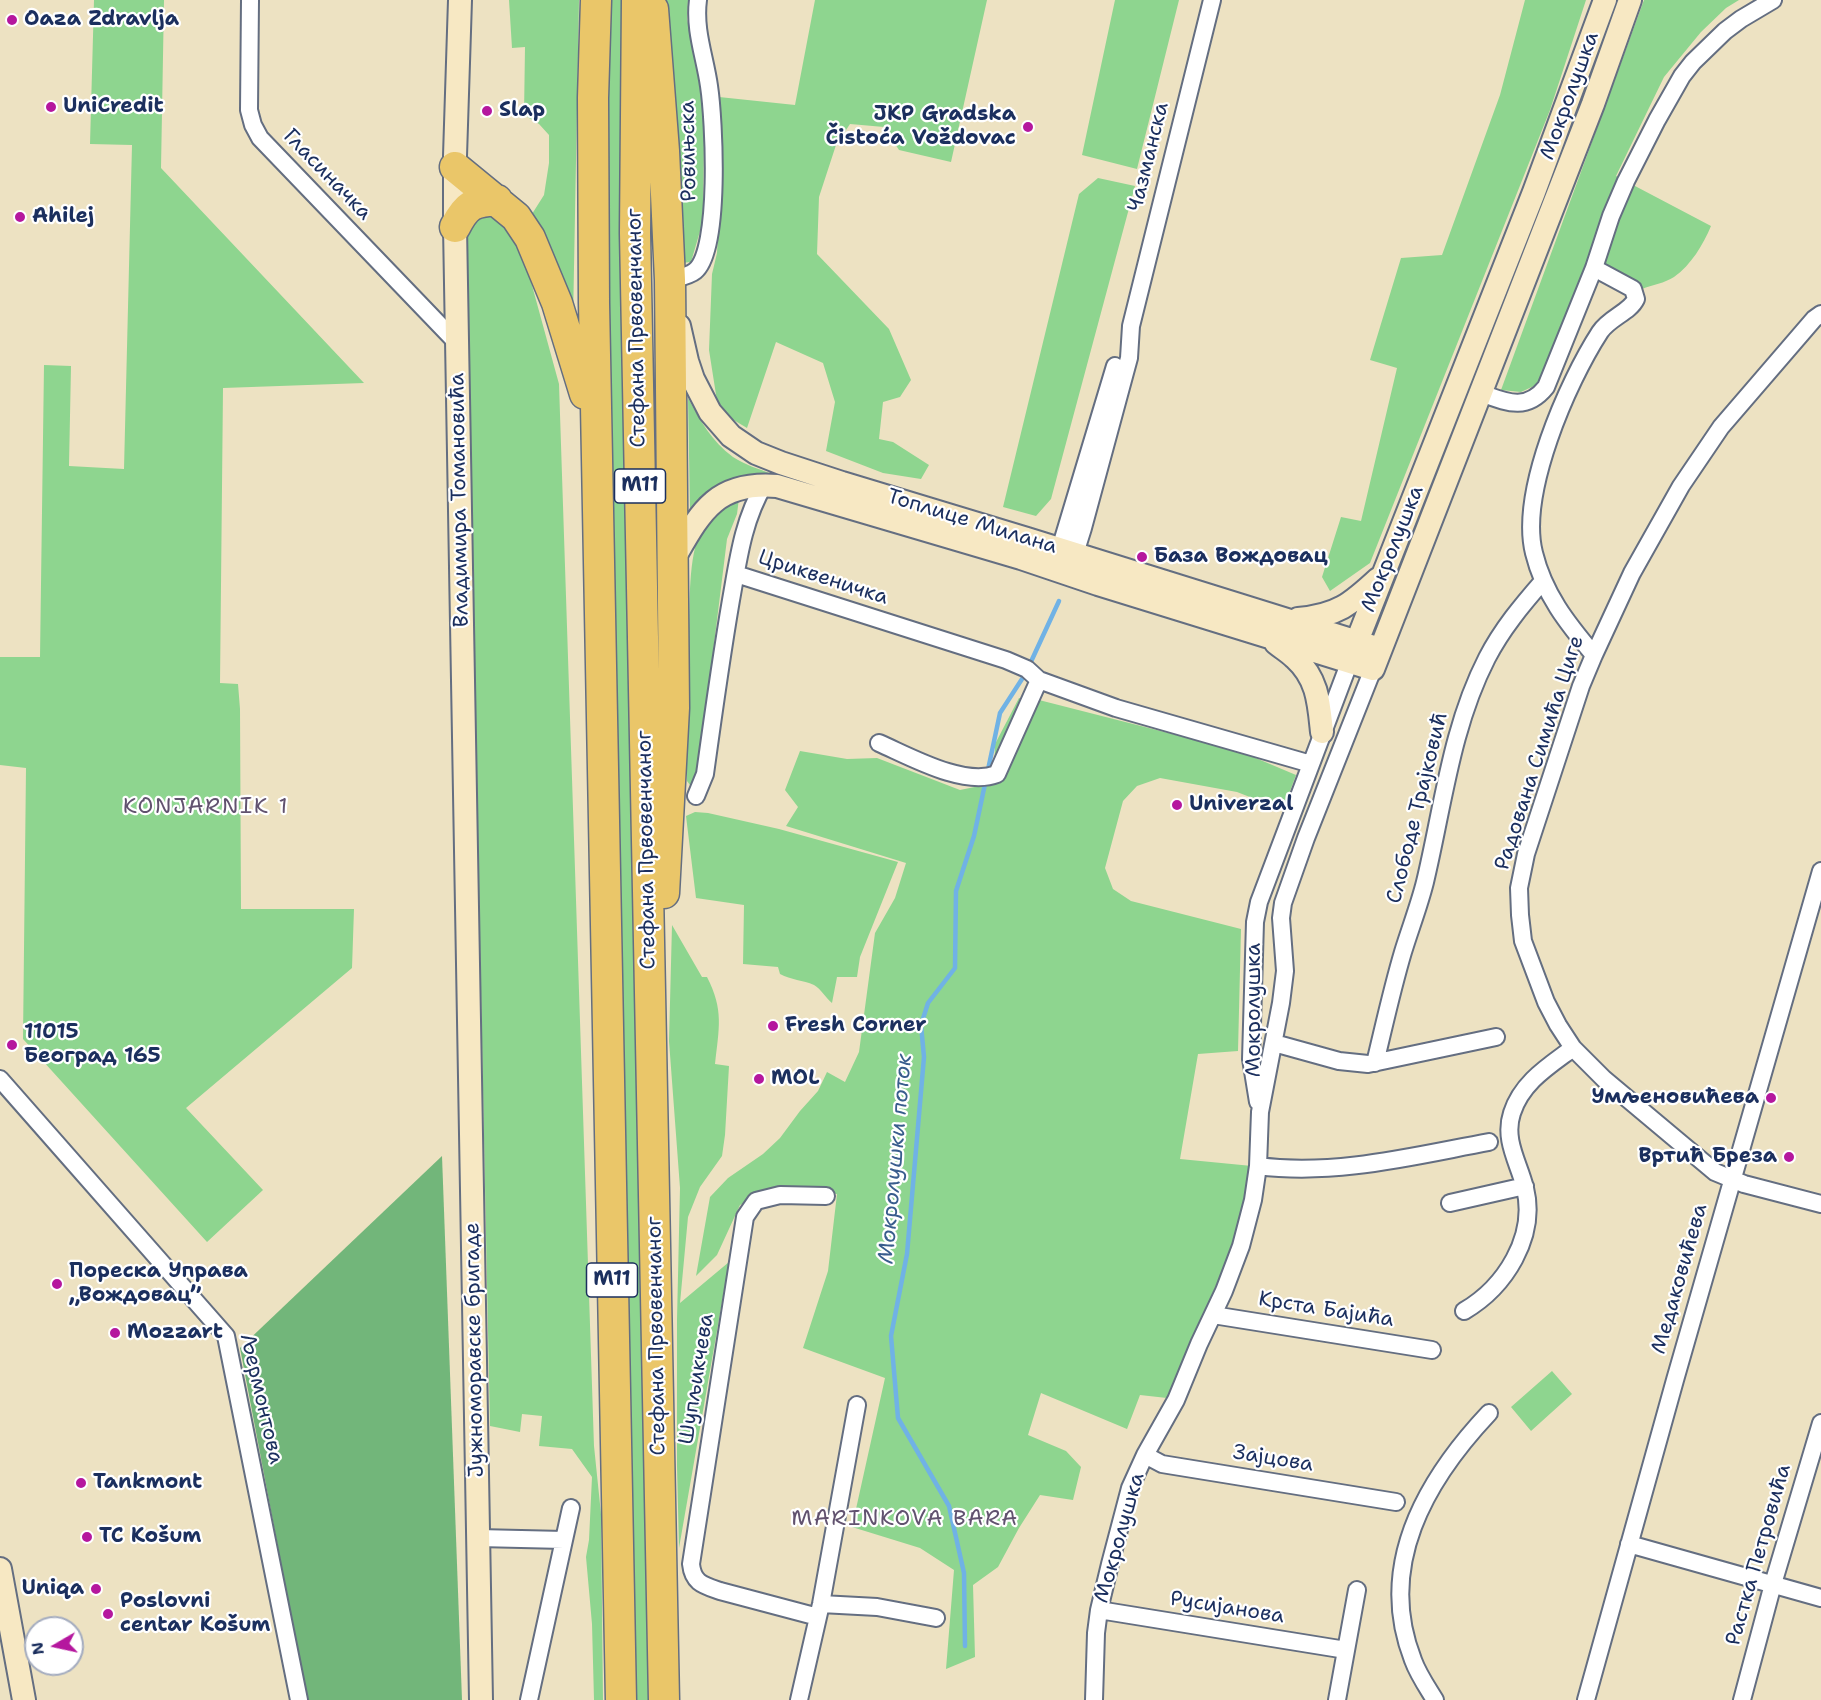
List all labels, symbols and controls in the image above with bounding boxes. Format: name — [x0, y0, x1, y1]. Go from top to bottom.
place label: Oaza Zdravlja — [24, 7, 179, 33]
marker: Oaza Zdravlja — [5, 13, 19, 27]
street label: Мокролушка — [1535, 29, 1605, 163]
place label: UniCredit — [63, 94, 164, 120]
place label: Slap — [499, 98, 545, 124]
marker: UniCredit — [44, 100, 58, 114]
street label: Ровињска — [676, 100, 702, 202]
street label: Чазманска — [1123, 100, 1175, 214]
place label: JKP Gradska Čistoća Voždovac — [825, 102, 1016, 152]
marker: Slap — [480, 104, 494, 118]
marker: JKP Gradska Čistoća Voždovac — [1021, 120, 1035, 134]
street label: Гласиначка — [277, 124, 377, 226]
place label: Ahilej — [32, 204, 94, 230]
street label: Стефана Првовенчаног — [622, 208, 652, 448]
marker: Ahilej — [13, 210, 27, 224]
street label: Владимира Томановића — [445, 373, 475, 627]
road number: M11 — [614, 469, 666, 503]
street label: Мокролушка — [1356, 482, 1430, 616]
street label: Топлице Милана — [884, 484, 1060, 560]
place label: База Вождовац — [1154, 544, 1328, 570]
street label: Цриквеничка — [755, 545, 891, 611]
marker: База Вождовац — [1135, 550, 1149, 564]
street label: Радована Симића Циге — [1490, 633, 1590, 873]
street label: Слободе Трајковић — [1382, 710, 1454, 906]
street label: Стефана Првовенчаног — [632, 730, 662, 970]
place label: Univerzal — [1189, 792, 1293, 818]
district label: KONJARNIK 1 — [123, 794, 289, 820]
marker: Univerzal — [1170, 798, 1184, 812]
street label: Мокролушка — [1242, 943, 1268, 1077]
place label: Fresh Corner — [785, 1013, 927, 1039]
marker: Fresh Corner — [766, 1019, 780, 1033]
place label: 11015 Београд 165 — [24, 1020, 161, 1070]
marker: 11015 Београд 165 — [5, 1038, 19, 1052]
water label: Мокролушки поток — [874, 1053, 918, 1265]
place label: MOL — [771, 1066, 820, 1092]
marker: MOL — [752, 1072, 766, 1086]
place label: Умљеновићева — [1591, 1085, 1759, 1111]
marker: Умљеновићева — [1764, 1091, 1778, 1105]
place label: Вртић Бреза — [1638, 1144, 1777, 1170]
marker: Вртић Бреза — [1782, 1150, 1796, 1164]
street label: Медаковићева — [1647, 1201, 1713, 1357]
street label: Стефана Првовенчаног — [642, 1216, 672, 1456]
street label: Јужноморавске бригаде — [460, 1222, 490, 1478]
place label: Пореска Управа „Вождовац” — [69, 1259, 248, 1309]
road number: M11 — [586, 1263, 638, 1297]
marker: Пореска Управа „Вождовац” — [50, 1277, 64, 1291]
street label: Крста Бајића — [1257, 1287, 1395, 1333]
street label: Шупљикчева — [674, 1312, 720, 1446]
place label: Mozzart — [127, 1320, 223, 1346]
marker: Mozzart — [108, 1326, 122, 1340]
street label: Љермонтова — [234, 1331, 288, 1467]
street label: Зајцова — [1231, 1440, 1315, 1478]
street label: Растка Петровића — [1721, 1462, 1797, 1648]
place label: Tankmont — [93, 1470, 202, 1496]
street label: Мокролушка — [1089, 1470, 1151, 1606]
marker: Tankmont — [74, 1476, 88, 1490]
district label: MARINKOVA BARA — [791, 1506, 1019, 1532]
place label: TC Košum — [99, 1524, 201, 1550]
marker: TC Košum — [80, 1530, 94, 1544]
place label: Uniqa — [22, 1576, 84, 1602]
marker: Uniqa — [89, 1582, 103, 1596]
street label: Русијанова — [1168, 1587, 1286, 1629]
place label: Poslovni centar Košum — [120, 1589, 270, 1639]
marker: Poslovni centar Košum — [101, 1607, 115, 1621]
north arrow — [24, 1616, 84, 1676]
text: N — [26, 1641, 49, 1656]

